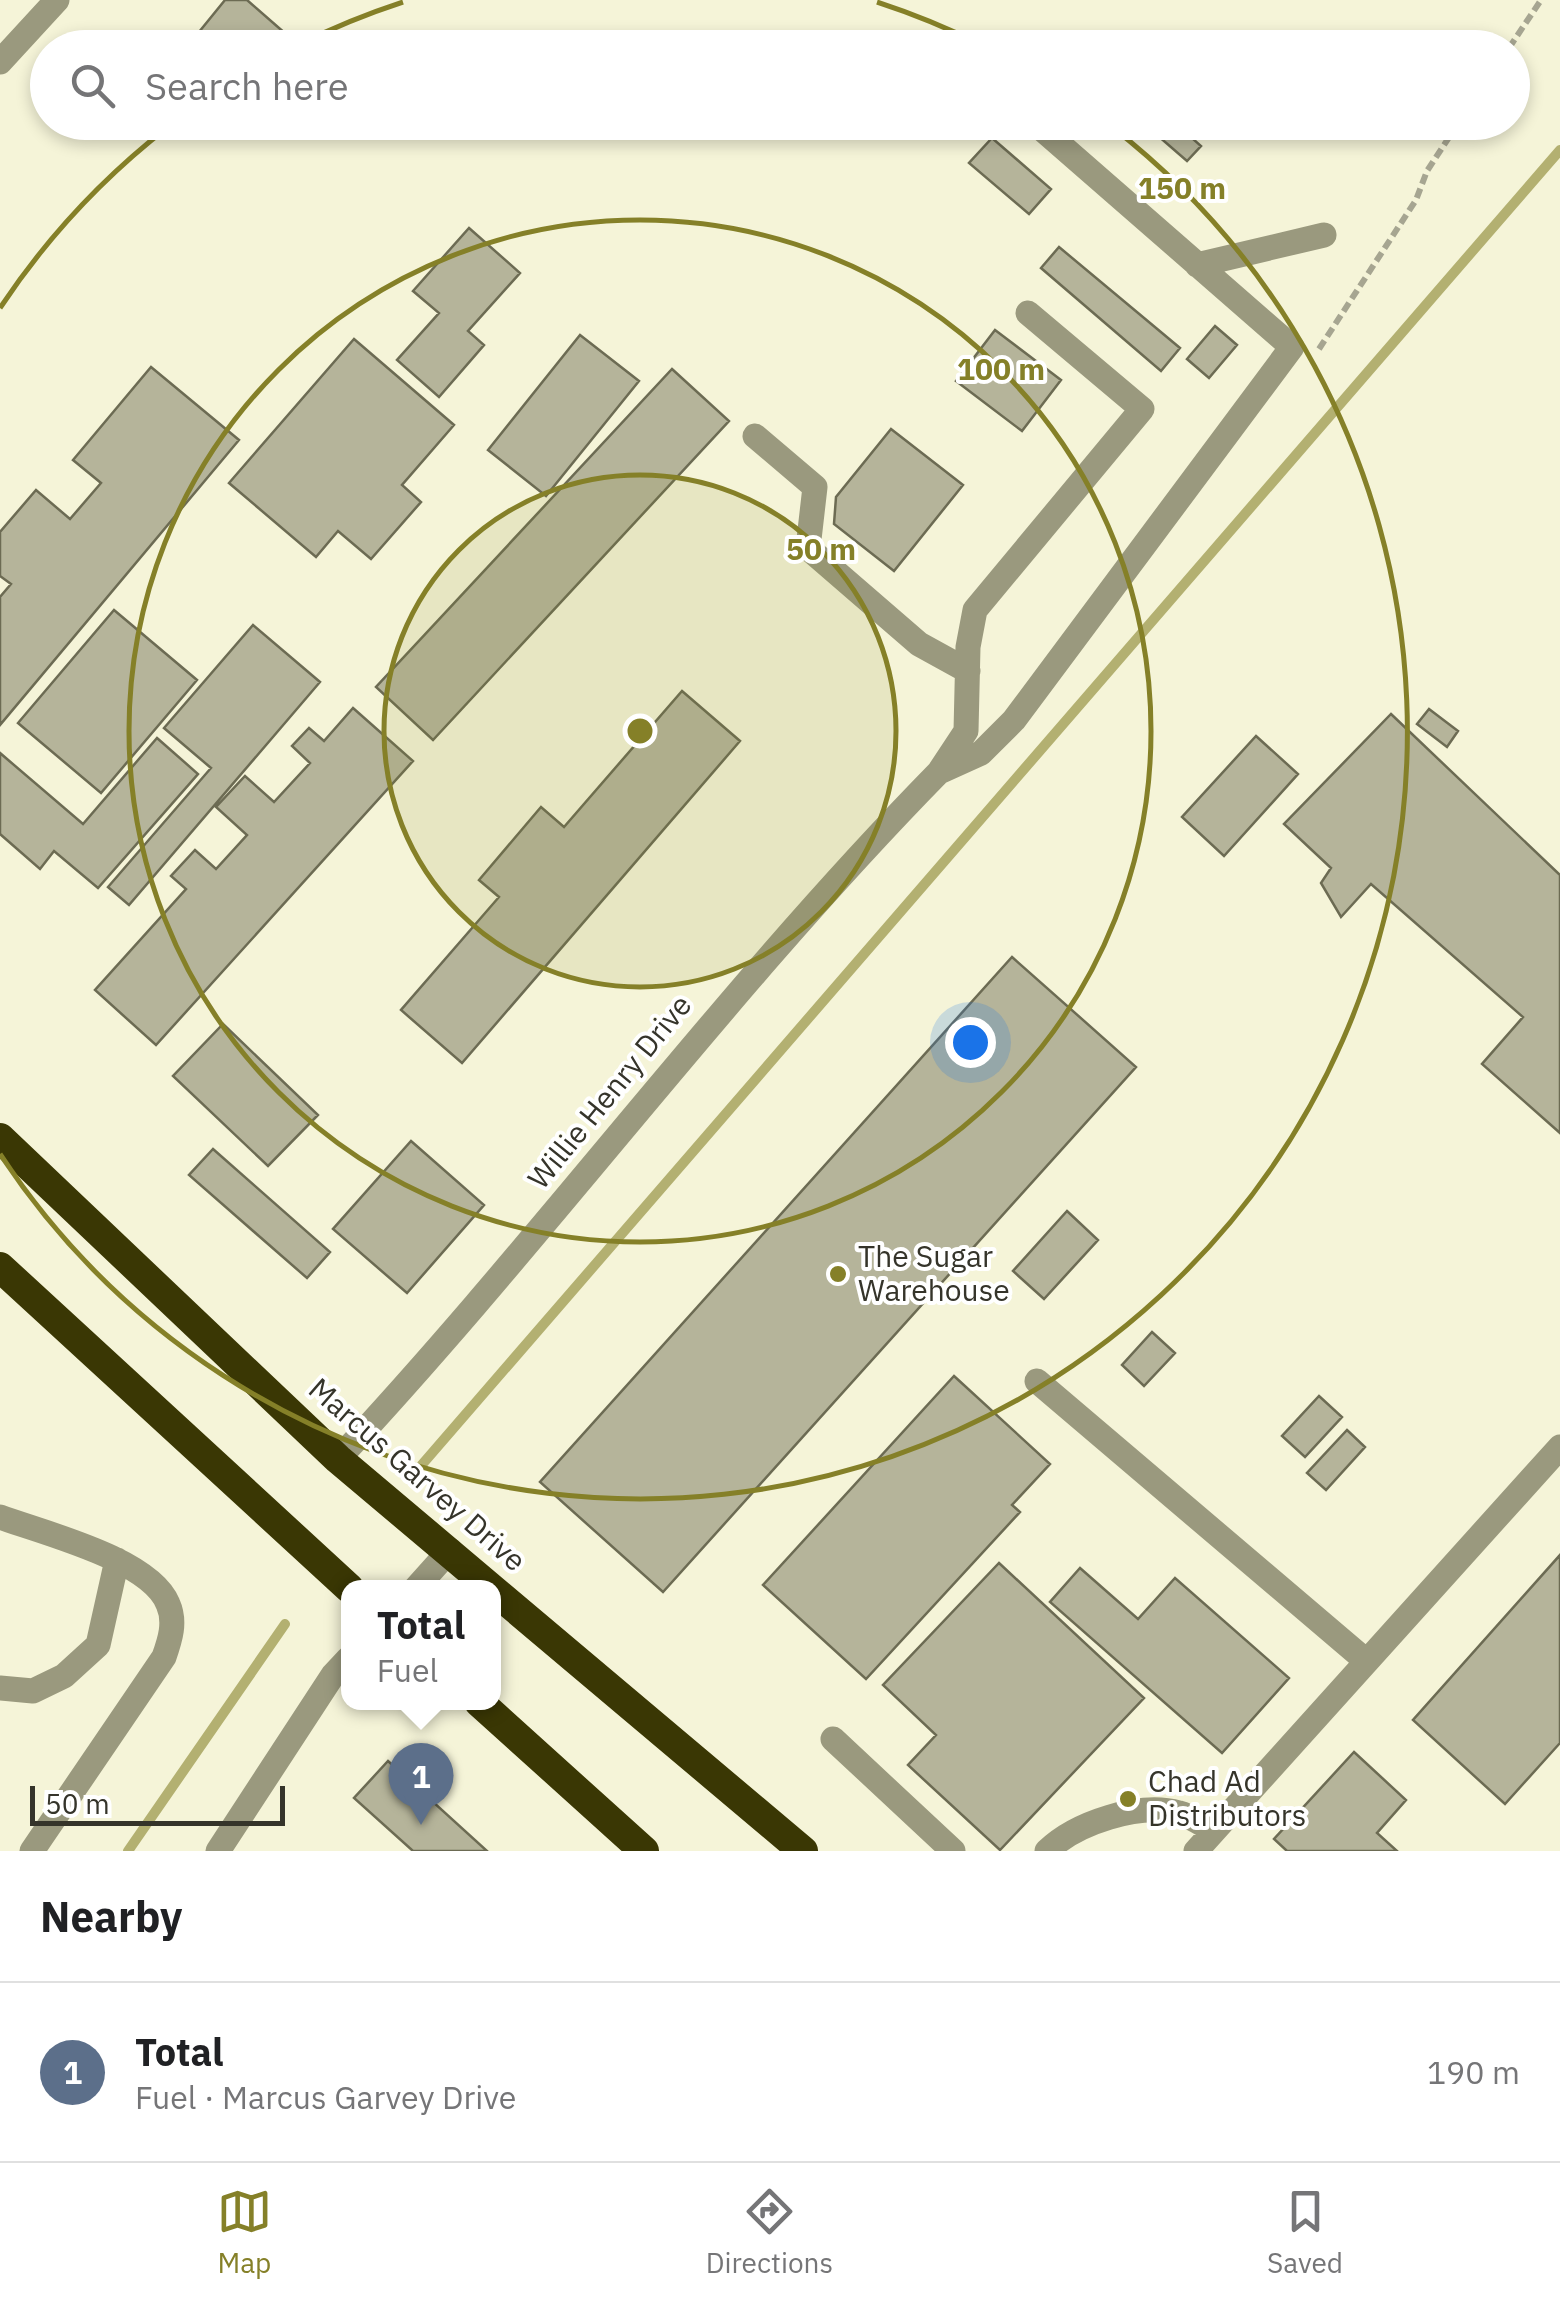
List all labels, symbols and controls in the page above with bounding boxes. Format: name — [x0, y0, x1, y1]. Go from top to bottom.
search box — [30, 30, 1530, 140]
icon: search — [65, 58, 120, 113]
text: Search here — [145, 61, 349, 110]
text: 150 m — [1138, 168, 1226, 207]
text: 100 m — [957, 349, 1045, 388]
text: 50 m — [786, 529, 856, 568]
centre of rings — [622, 713, 658, 749]
street label: Willie Henry Drive — [518, 986, 699, 1196]
your location — [945, 1017, 996, 1068]
place label: The Sugar Warehouse — [858, 1236, 1010, 1309]
marker: The Sugar Warehouse — [827, 1263, 849, 1285]
street label: Marcus Garvey Drive — [301, 1369, 535, 1579]
popup — [341, 1580, 501, 1710]
text: Total — [377, 1600, 465, 1649]
text: Fuel — [377, 1649, 438, 1691]
pin: 1 — [388, 1742, 454, 1825]
place label: Chad Ad Distributors — [1148, 1761, 1306, 1834]
scale bar — [30, 1781, 285, 1826]
text: 50 m — [45, 1785, 110, 1822]
marker: Chad Ad Distributors — [1117, 1788, 1139, 1810]
text: Nearby — [40, 1889, 182, 1944]
text: Total — [135, 2027, 224, 2076]
text: 1 — [63, 2051, 82, 2093]
text: 190 m — [1427, 2051, 1520, 2093]
text: Fuel · Marcus Garvey Drive — [135, 2076, 516, 2118]
tab: Map — [217, 2184, 272, 2281]
tab: Directions — [706, 2184, 833, 2281]
tab: Saved — [1267, 2184, 1343, 2281]

